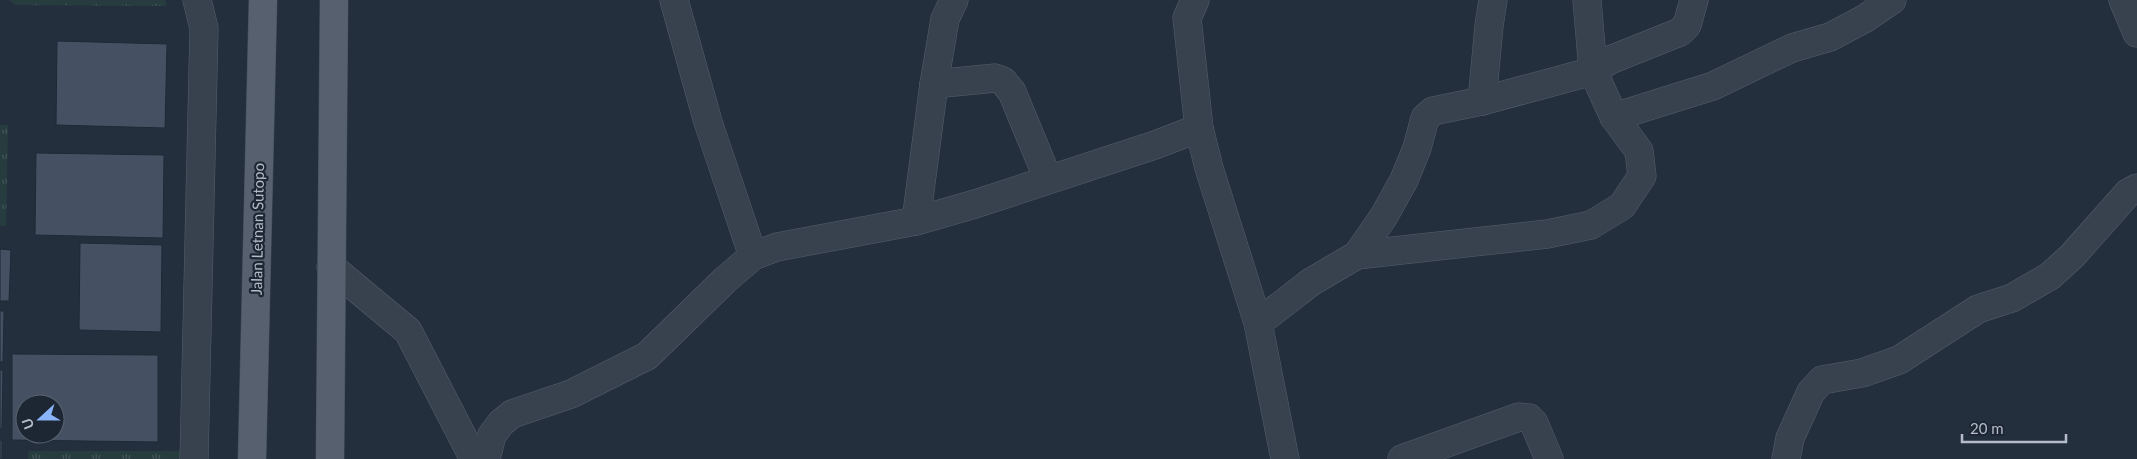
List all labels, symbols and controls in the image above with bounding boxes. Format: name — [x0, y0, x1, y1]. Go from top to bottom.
street label: Jalan Letnan Sutopo — [247, 163, 267, 295]
north arrow — [15, 394, 65, 444]
scale bar — [1962, 412, 2066, 444]
text: U — [18, 416, 37, 432]
text: 20 m — [1970, 419, 2004, 437]

